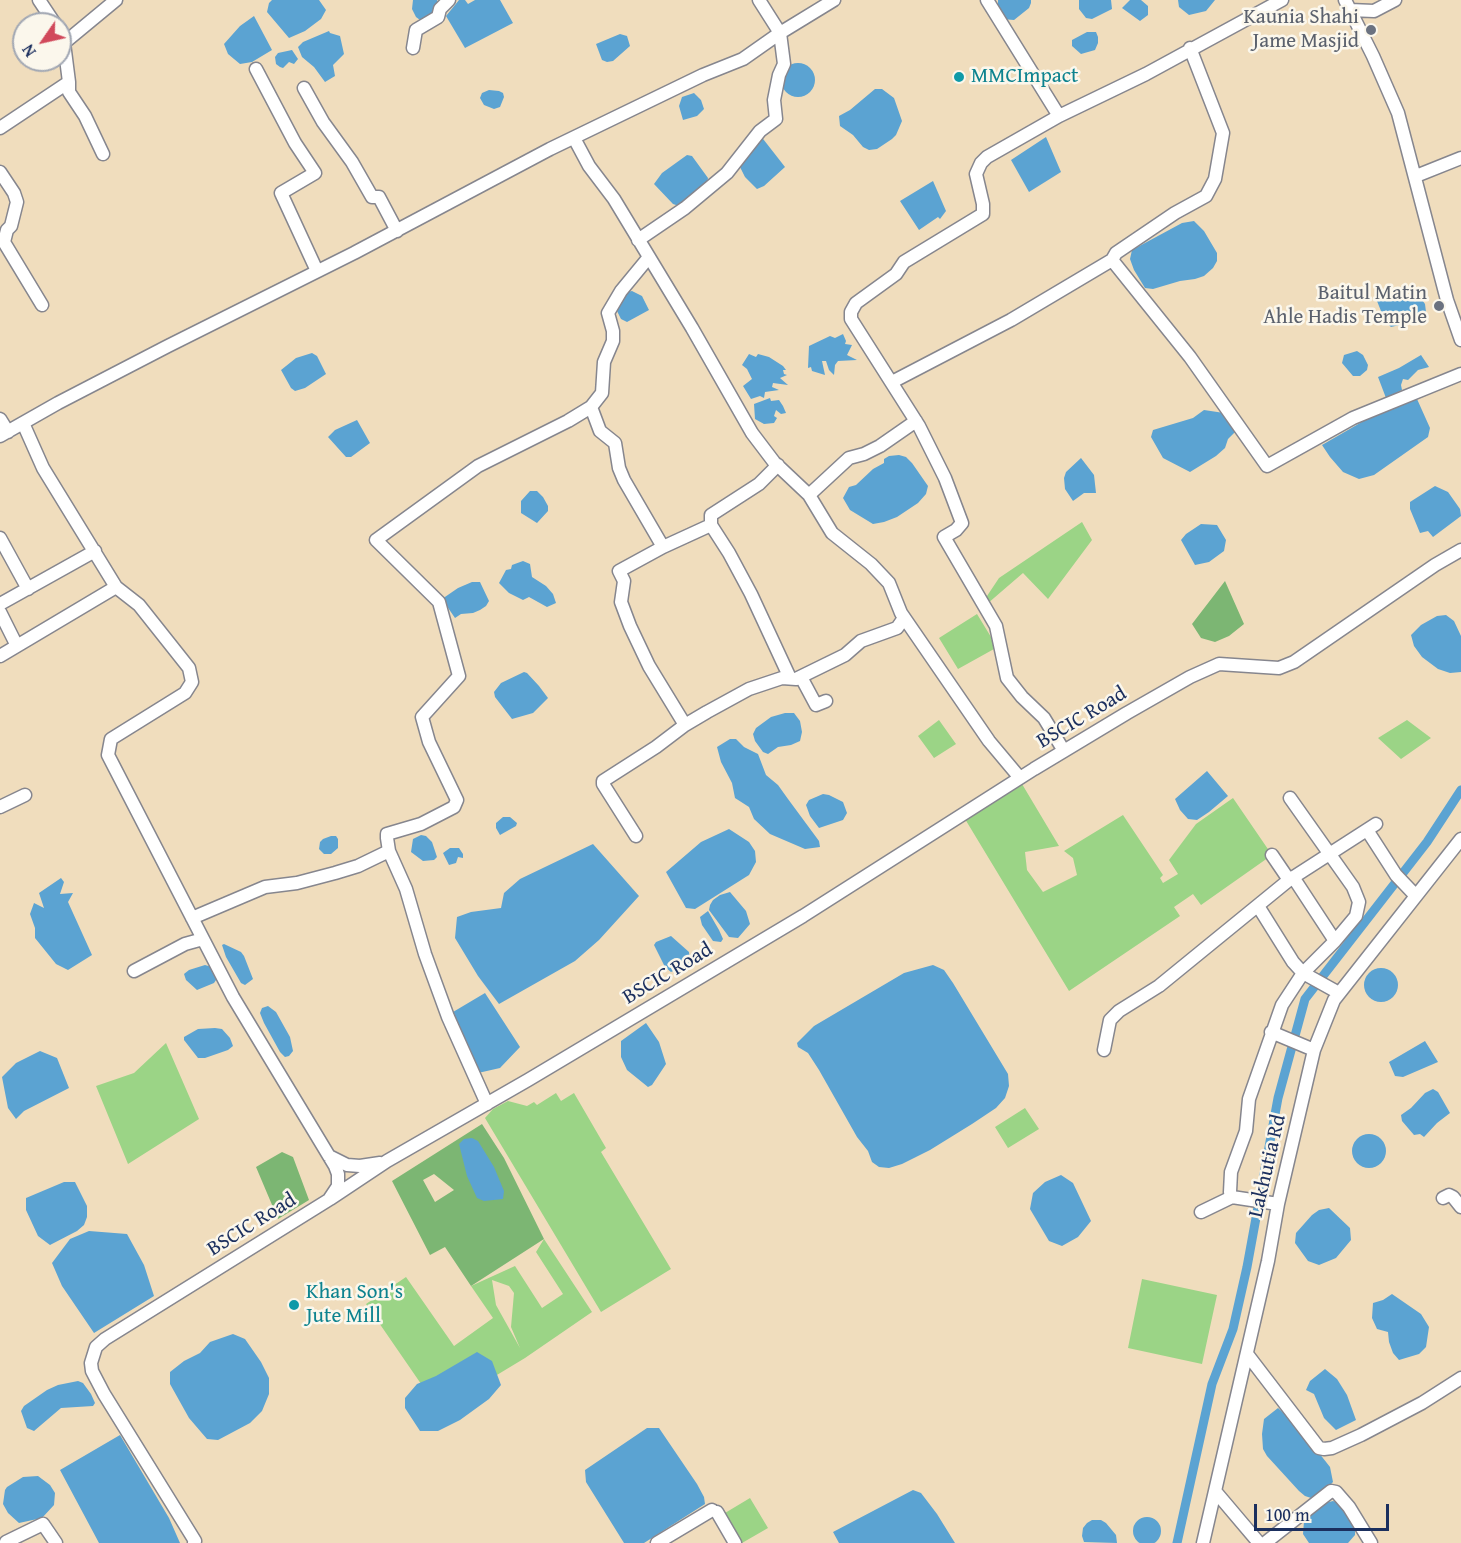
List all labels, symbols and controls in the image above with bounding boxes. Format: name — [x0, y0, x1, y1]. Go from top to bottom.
place label: Kaunia Shahi Jame Masjid — [1243, 5, 1359, 55]
north arrow — [12, 12, 72, 72]
marker: Kaunia Shahi Jame Masjid — [1364, 23, 1378, 37]
text: N — [16, 40, 42, 62]
place label: MMCImpact — [971, 64, 1078, 90]
marker: MMCImpact — [952, 70, 966, 84]
place label: Baitul Matin Ahle Hadis Temple — [1263, 281, 1427, 331]
marker: Baitul Matin Ahle Hadis Temple — [1432, 299, 1446, 313]
street label: BSCIC Road — [1033, 681, 1131, 755]
street label: BSCIC Road — [619, 937, 717, 1011]
street label: Lakhutia Rd — [1244, 1112, 1292, 1220]
street label: BSCIC Road — [203, 1188, 301, 1262]
place label: Khan Son's Jute Mill — [306, 1280, 403, 1330]
marker: Khan Son's Jute Mill — [287, 1298, 301, 1312]
scale bar — [1257, 1492, 1392, 1530]
text: 100 m — [1265, 1501, 1310, 1528]

